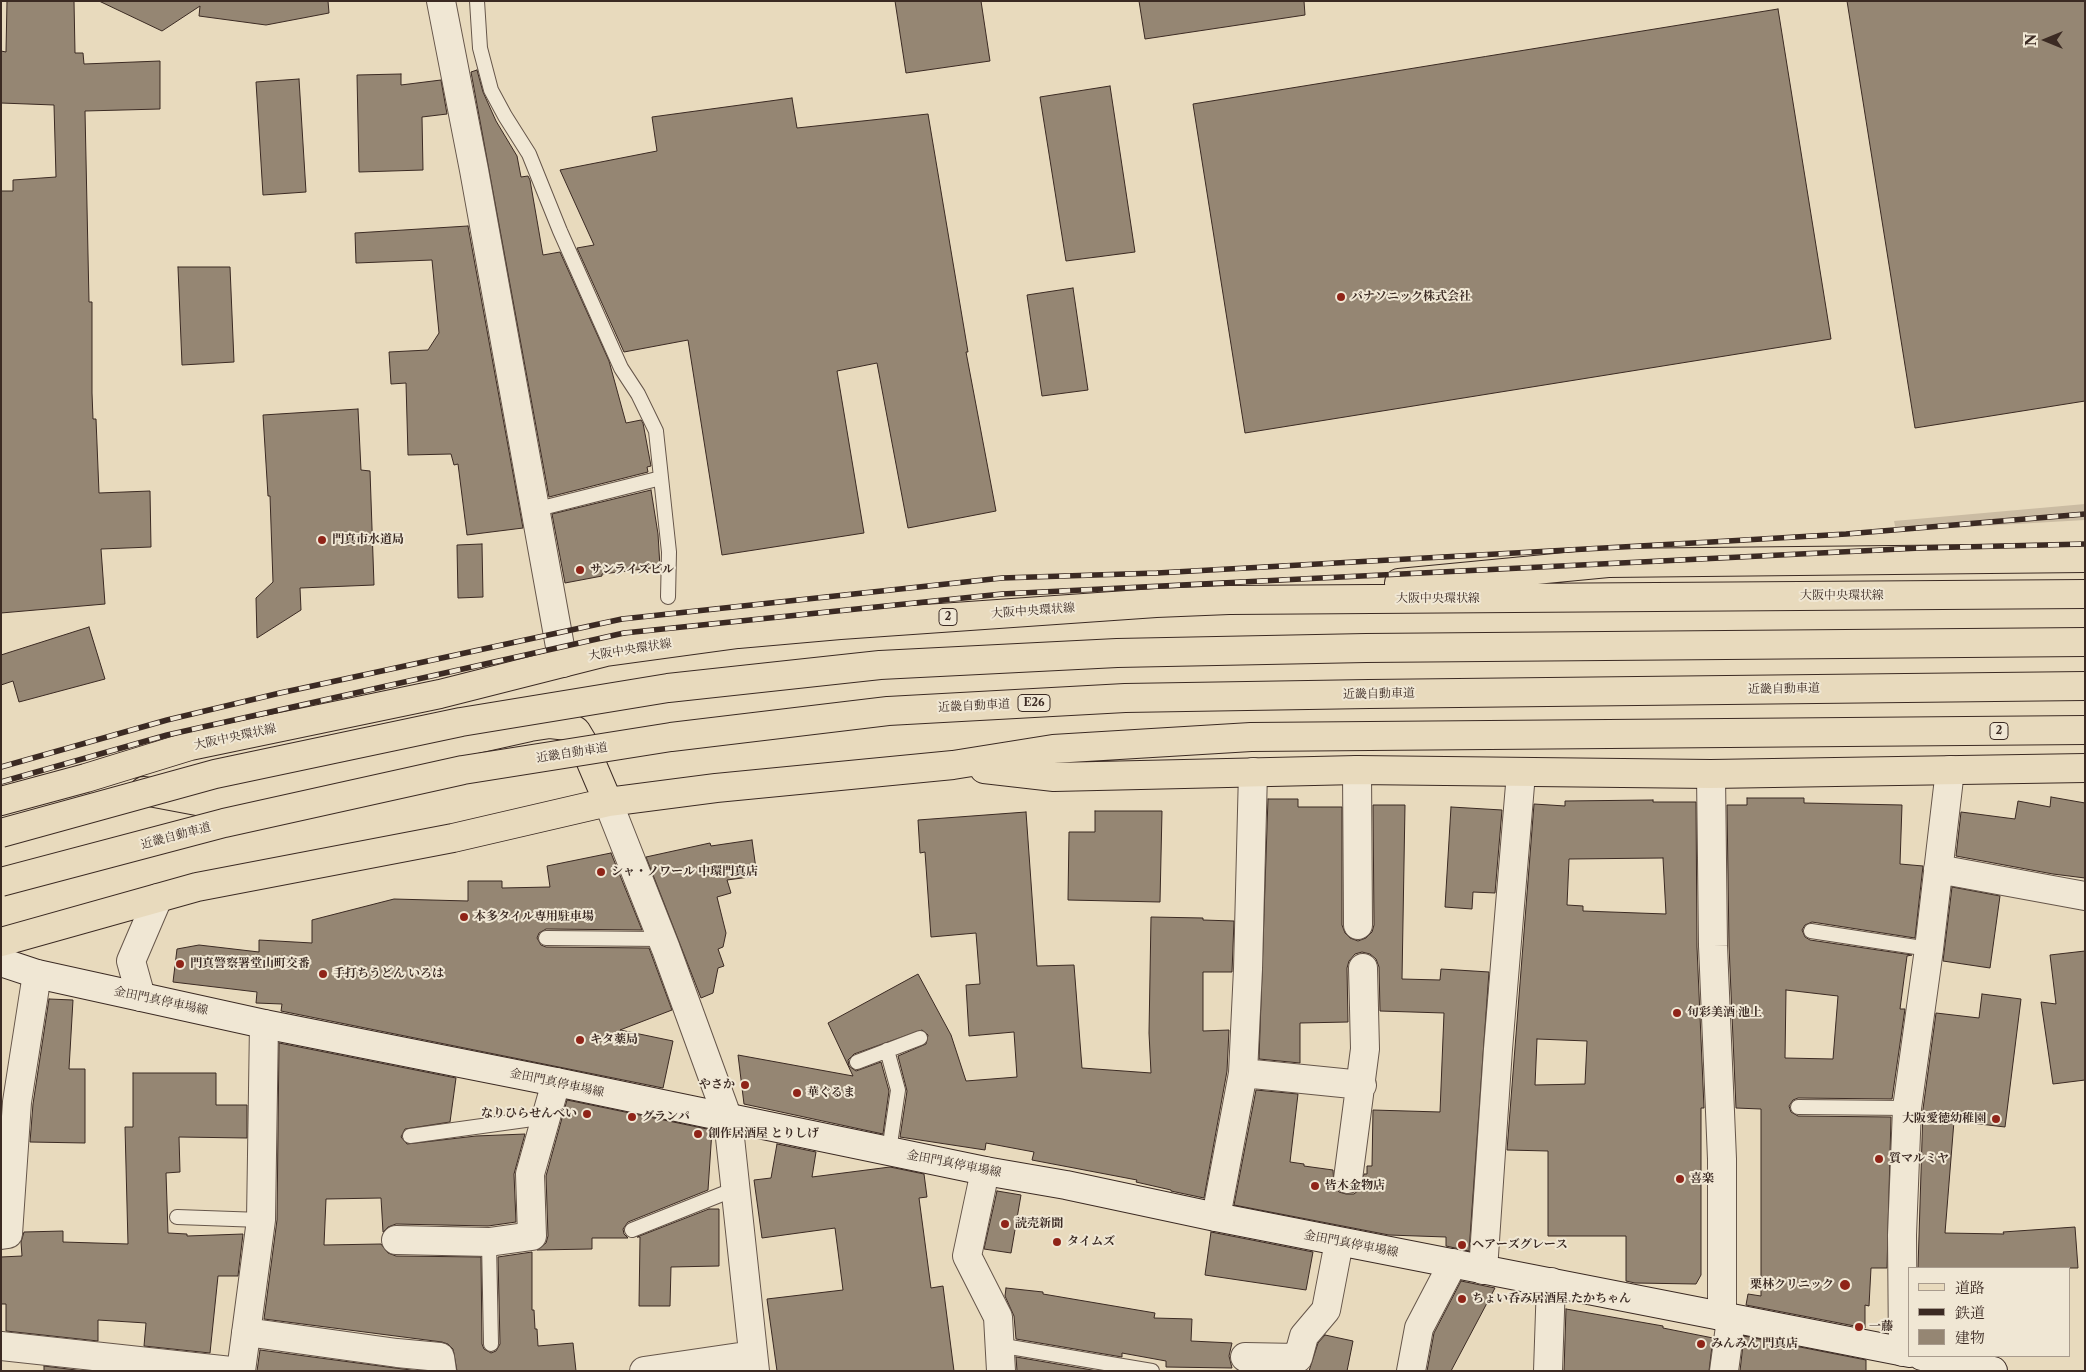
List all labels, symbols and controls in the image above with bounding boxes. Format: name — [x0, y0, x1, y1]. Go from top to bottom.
north arrow — [2021, 15, 2071, 65]
text: N — [2022, 34, 2040, 46]
place label: パナソニック株式会社 — [1351, 290, 1471, 304]
marker: パナソニック株式会社 — [1335, 291, 1347, 303]
place label: 門真市水道局 — [332, 533, 404, 547]
marker: 門真市水道局 — [316, 534, 328, 546]
place label: サンライズビル — [590, 563, 674, 577]
marker: サンライズビル — [574, 564, 586, 576]
street label: 大阪中央環状線 — [1800, 589, 1884, 603]
street label: 大阪中央環状線 — [1396, 592, 1480, 606]
street label: 大阪中央環状線 — [991, 601, 1075, 621]
road number: 2 — [939, 608, 957, 626]
street label: 大阪中央環状線 — [587, 636, 673, 664]
street label: 近畿自動車道 — [1748, 681, 1820, 697]
street label: 近畿自動車道 — [1343, 686, 1415, 702]
road number: E26 — [1018, 694, 1050, 711]
street label: 近畿自動車道 — [938, 697, 1010, 715]
street label: 大阪中央環状線 — [192, 721, 278, 753]
road number: 2 — [1990, 722, 2008, 739]
street label: 近畿自動車道 — [535, 740, 609, 766]
street label: 近畿自動車道 — [139, 820, 213, 852]
place label: シャ・ノワール 中環門真店 — [611, 865, 758, 879]
marker: シャ・ノワール 中環門真店 — [595, 866, 607, 878]
place label: 本多タイル専用駐車場 — [474, 910, 594, 924]
marker: 本多タイル専用駐車場 — [458, 911, 470, 923]
place label: 門真警察署堂山町交番 — [190, 957, 310, 971]
marker: 門真警察署堂山町交番 — [174, 958, 186, 970]
place label: 手打ちうどん いろは — [333, 967, 444, 981]
marker: 手打ちうどん いろは — [317, 968, 329, 980]
street label: 金田門真停車場線 — [113, 984, 209, 1018]
place label: 旬彩美酒 池上 — [1687, 1006, 1762, 1020]
marker: 旬彩美酒 池上 — [1671, 1007, 1683, 1019]
place label: キタ薬局 — [590, 1033, 638, 1047]
marker: キタ薬局 — [574, 1034, 586, 1046]
street label: 金田門真停車場線 — [509, 1066, 605, 1100]
place label: やさか — [699, 1078, 735, 1092]
marker: やさか — [739, 1079, 751, 1091]
place label: 華ぐるま — [807, 1086, 855, 1100]
marker: 華ぐるま — [791, 1087, 803, 1099]
place label: なりひらせんべい — [481, 1107, 577, 1121]
marker: なりひらせんべい — [581, 1108, 593, 1120]
place label: グランパ — [642, 1110, 690, 1124]
marker: グランパ — [626, 1111, 638, 1123]
place label: 大阪愛徳幼稚園 — [1902, 1112, 1986, 1126]
marker: 大阪愛徳幼稚園 — [1990, 1113, 2002, 1125]
place label: 創作居酒屋 とりしげ — [708, 1127, 819, 1141]
marker: 創作居酒屋 とりしげ — [692, 1128, 704, 1140]
street label: 金田門真停車場線 — [906, 1148, 1002, 1180]
place label: 質マルミヤ — [1889, 1152, 1949, 1166]
marker: 質マルミヤ — [1873, 1153, 1885, 1165]
place label: 喜楽 — [1690, 1172, 1714, 1186]
marker: 喜楽 — [1674, 1173, 1686, 1185]
place label: 皆木金物店 — [1325, 1179, 1385, 1193]
marker: 皆木金物店 — [1309, 1180, 1321, 1192]
place label: 読売新聞 — [1015, 1217, 1063, 1231]
marker: 読売新聞 — [999, 1218, 1011, 1230]
street label: 金田門真停車場線 — [1303, 1228, 1399, 1260]
place label: タイムズ — [1067, 1235, 1115, 1249]
marker: タイムズ — [1051, 1236, 1063, 1248]
place label: ヘアーズグレース — [1472, 1238, 1568, 1252]
marker: ヘアーズグレース — [1456, 1239, 1468, 1251]
legend — [1908, 1267, 2071, 1357]
place label: 栗林クリニック — [1750, 1278, 1834, 1292]
marker: 栗林クリニック — [1838, 1278, 1852, 1292]
text: 道路 — [1955, 1278, 1985, 1297]
place label: ちょい呑み居酒屋 たかちゃん — [1472, 1292, 1631, 1306]
marker: ちょい呑み居酒屋 たかちゃん — [1456, 1293, 1468, 1305]
text: 鉄道 — [1955, 1303, 1985, 1322]
place label: 一藤 — [1869, 1320, 1893, 1334]
marker: 一藤 — [1853, 1321, 1865, 1333]
text: 建物 — [1955, 1328, 1985, 1347]
place label: みんみん 門真店 — [1711, 1337, 1798, 1351]
marker: みんみん 門真店 — [1695, 1338, 1707, 1350]

